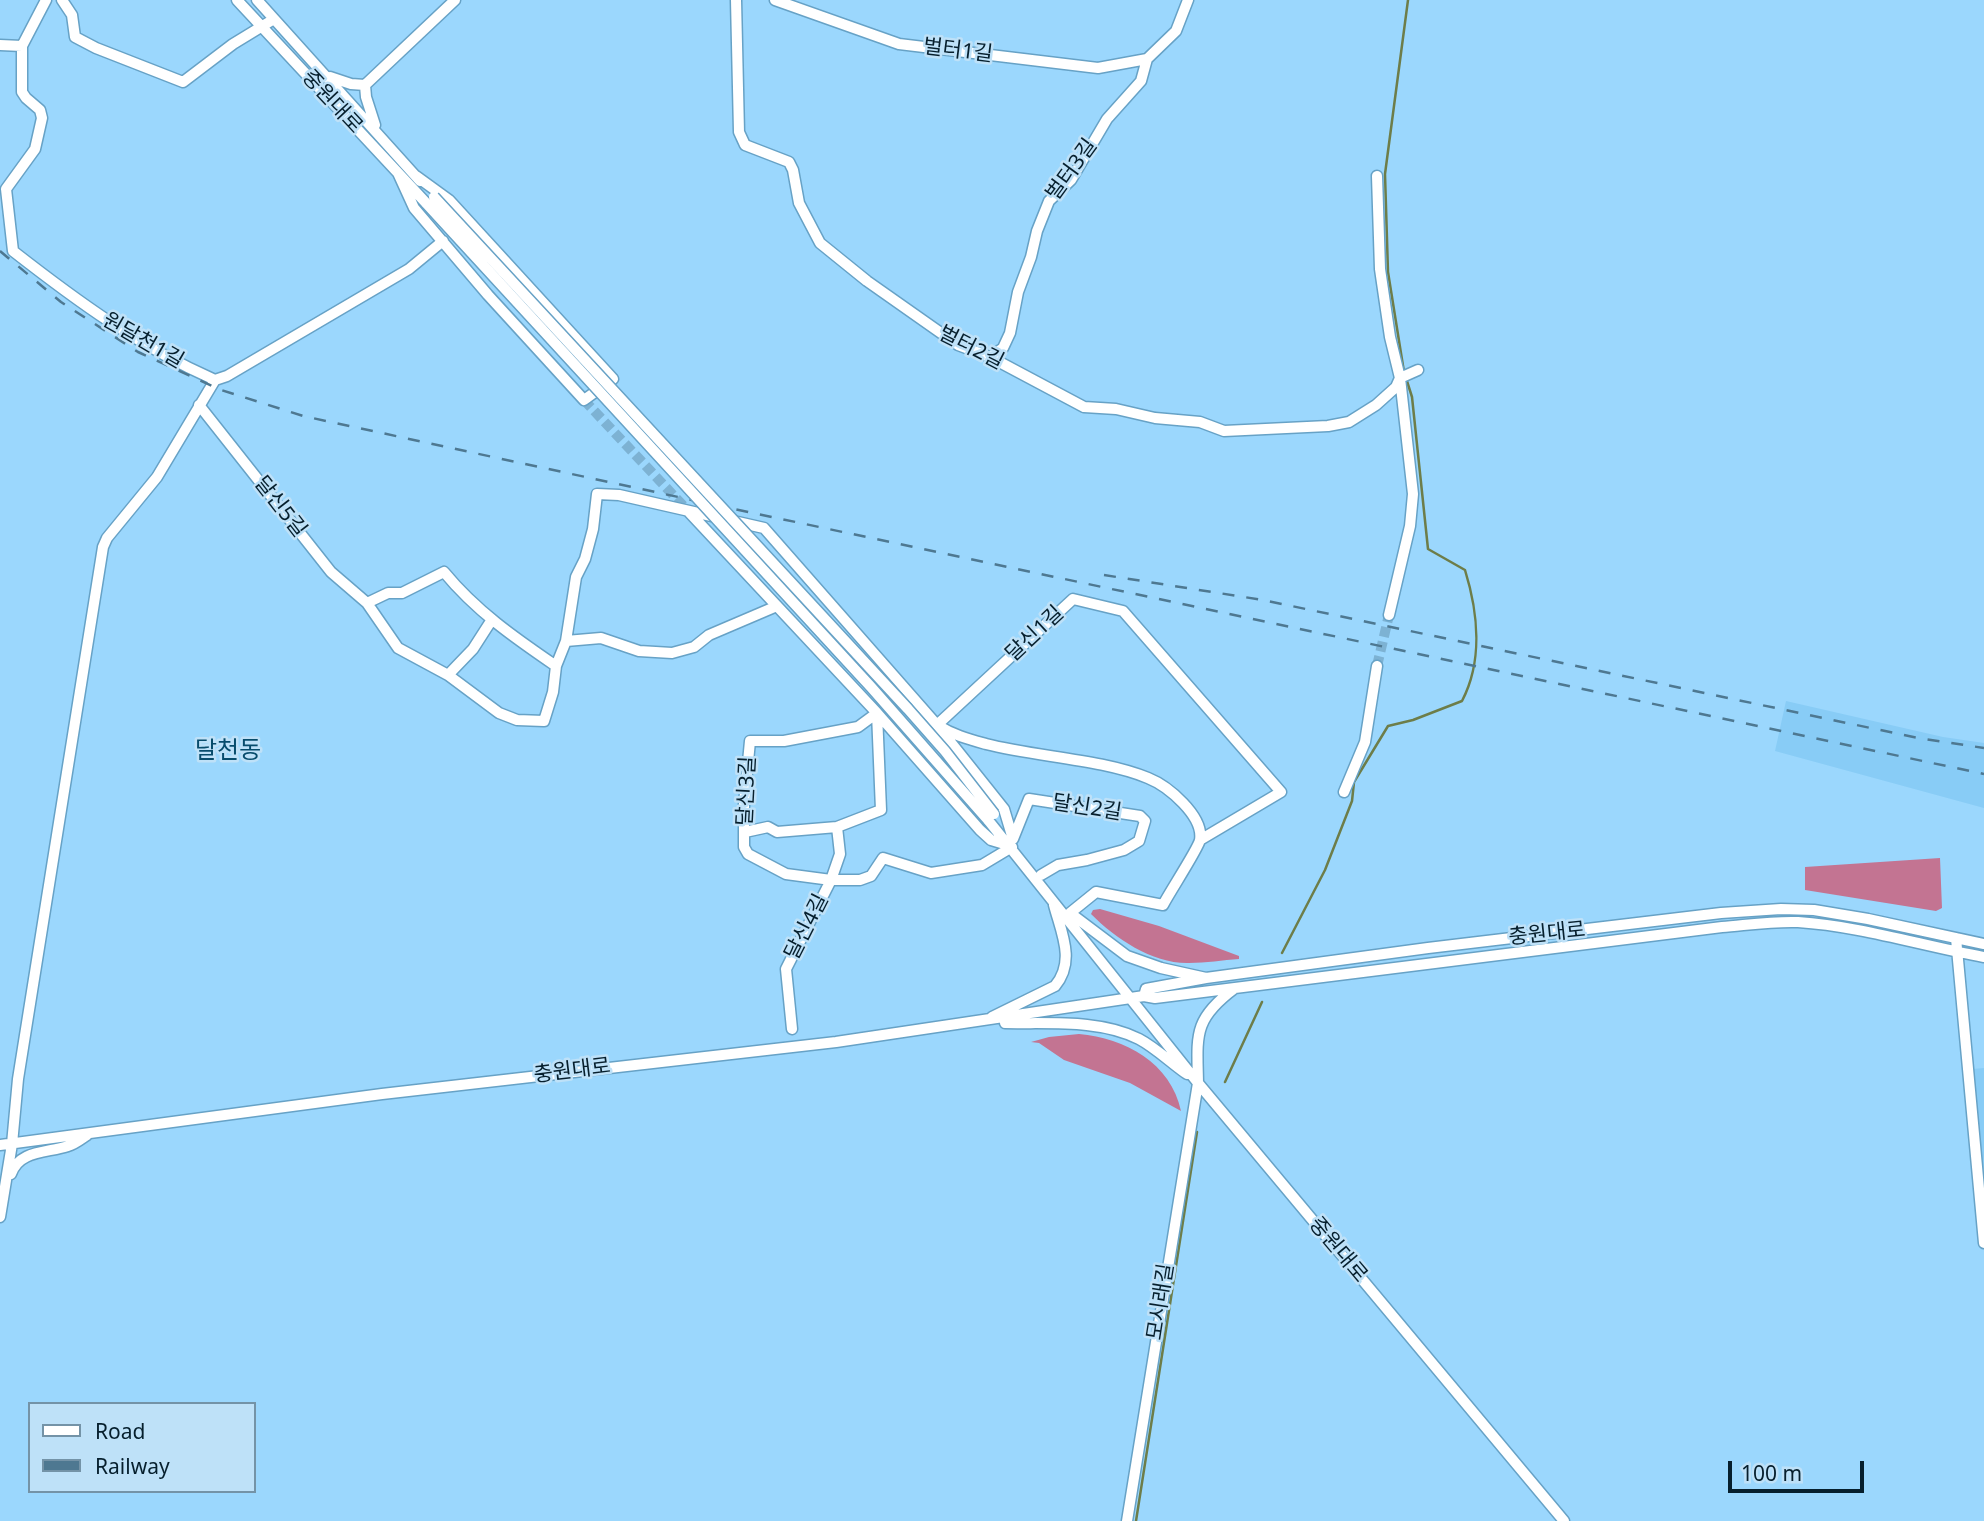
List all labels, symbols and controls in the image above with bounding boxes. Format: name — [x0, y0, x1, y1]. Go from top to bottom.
street label: 벌터1길 — [922, 34, 994, 68]
street label: 중원대로 — [296, 65, 368, 139]
street label: 벌터3길 — [1041, 134, 1103, 206]
street label: 원달천1길 — [98, 308, 188, 374]
street label: 벌터2길 — [934, 321, 1008, 375]
street label: 달신5길 — [249, 472, 311, 542]
street label: 달신1길 — [1001, 601, 1069, 667]
district label: 달천동 — [195, 737, 261, 765]
street label: 달신3길 — [733, 755, 761, 827]
street label: 달신2길 — [1050, 790, 1124, 826]
street label: 달신4길 — [780, 890, 834, 964]
street label: 충원대로 — [1507, 917, 1587, 951]
street label: 충원대로 — [532, 1054, 612, 1088]
street label: 중원대로 — [1304, 1212, 1372, 1288]
street label: 모시래길 — [1143, 1262, 1179, 1342]
legend — [28, 1402, 256, 1493]
text: Road — [95, 1417, 145, 1445]
scale bar — [1732, 1448, 1868, 1492]
text: Railway — [95, 1452, 170, 1480]
text: 100 m — [1741, 1459, 1802, 1487]

